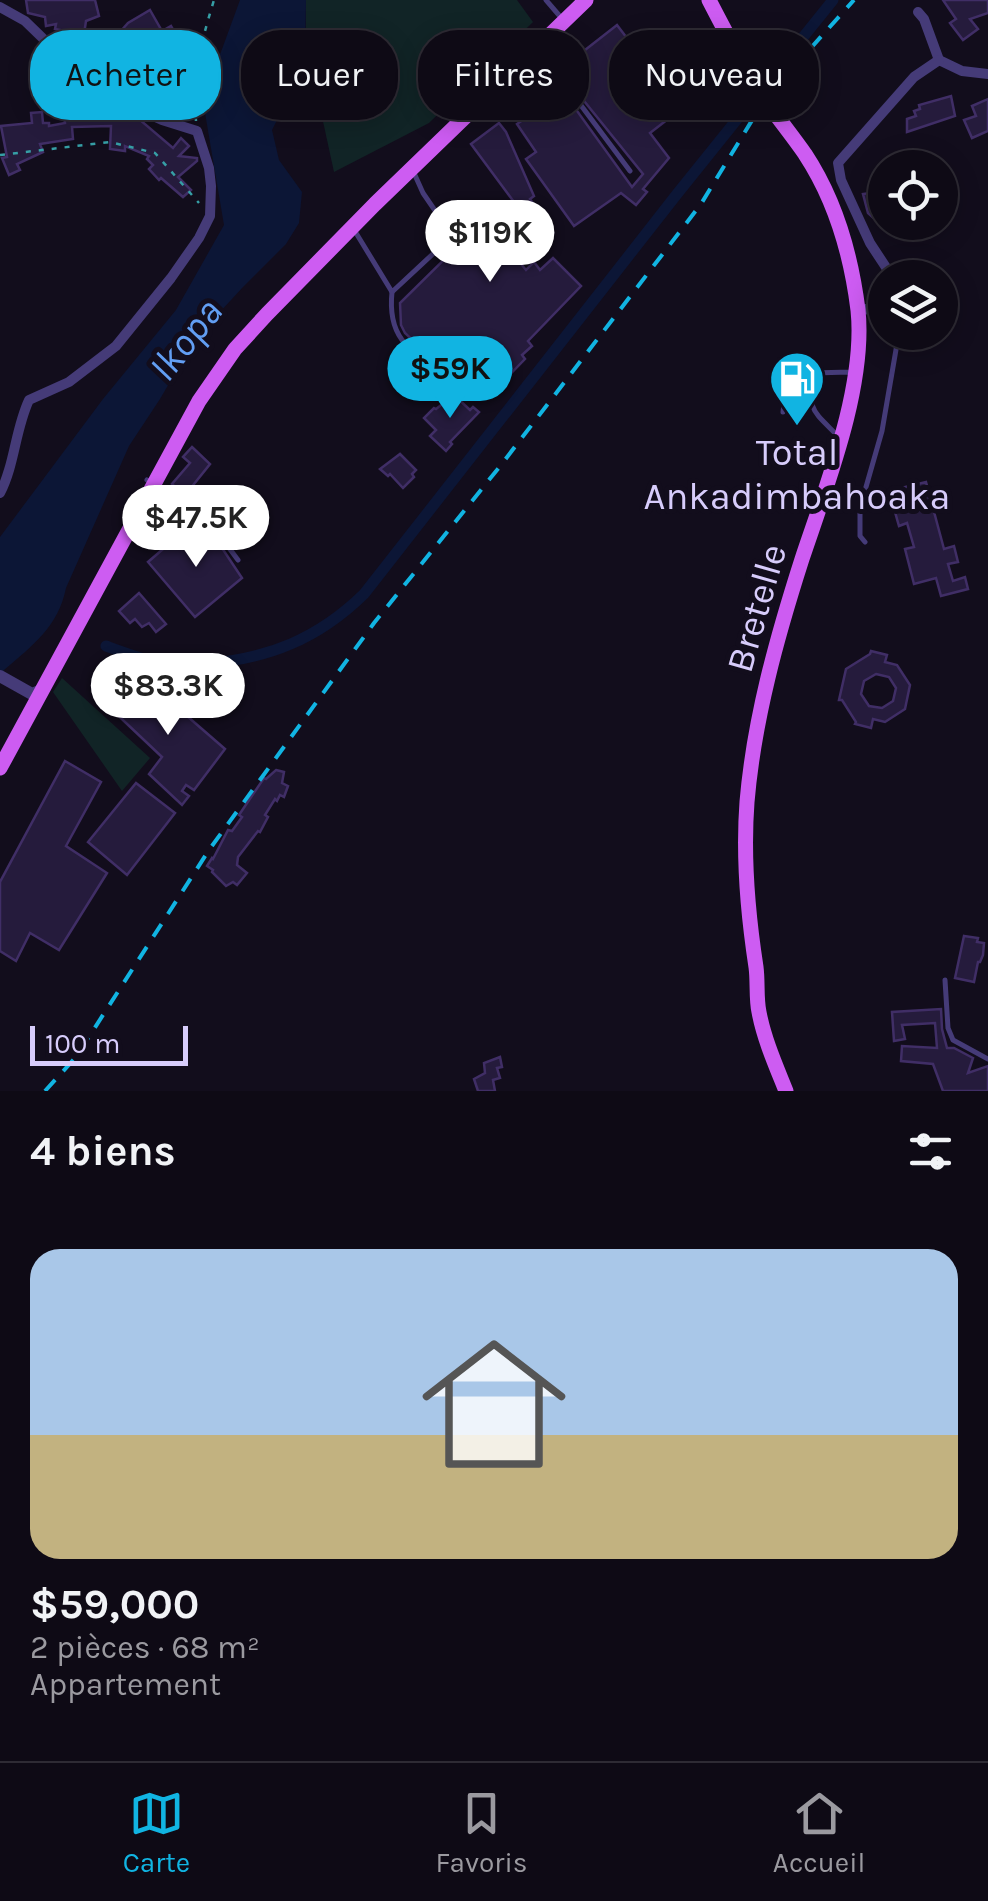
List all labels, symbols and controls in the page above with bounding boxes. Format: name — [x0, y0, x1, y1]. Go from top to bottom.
chip: Acheter — [30, 30, 221, 120]
chip: Louer — [241, 30, 398, 120]
chip: Filtres — [418, 30, 589, 120]
chip: Nouveau — [609, 30, 819, 120]
map controls — [868, 150, 958, 350]
button: locate — [868, 150, 958, 240]
pin: $119K — [420, 200, 560, 285]
text: $119K — [447, 214, 533, 251]
button: layers — [868, 260, 958, 350]
water label: Ikopa — [139, 289, 232, 390]
pin: $59K — [391, 336, 509, 421]
fuel station icon: Total Ankadimbahoaka — [767, 349, 827, 428]
text: $59K — [409, 350, 491, 387]
place label: Total Ankadimbahoaka — [644, 430, 950, 519]
pin: $47.5K — [115, 485, 277, 570]
text: $47.5K — [144, 499, 248, 536]
street label: Bretelle — [717, 539, 796, 678]
pin: $83.3K — [87, 653, 249, 738]
text: $83.3K — [113, 667, 223, 704]
scale bar — [30, 1021, 188, 1066]
text: 100 m — [45, 1027, 120, 1060]
icon: filters — [903, 1124, 958, 1179]
text: 4 biens — [30, 1126, 176, 1176]
icon: home — [404, 1314, 584, 1494]
text: $59,000 — [30, 1579, 199, 1629]
text: 2 pièces · 68 m² — [30, 1629, 260, 1666]
text: Appartement — [30, 1666, 221, 1703]
tab: Carte — [123, 1786, 190, 1879]
tab: Favoris — [436, 1786, 528, 1879]
tab: Accueil — [773, 1786, 865, 1879]

